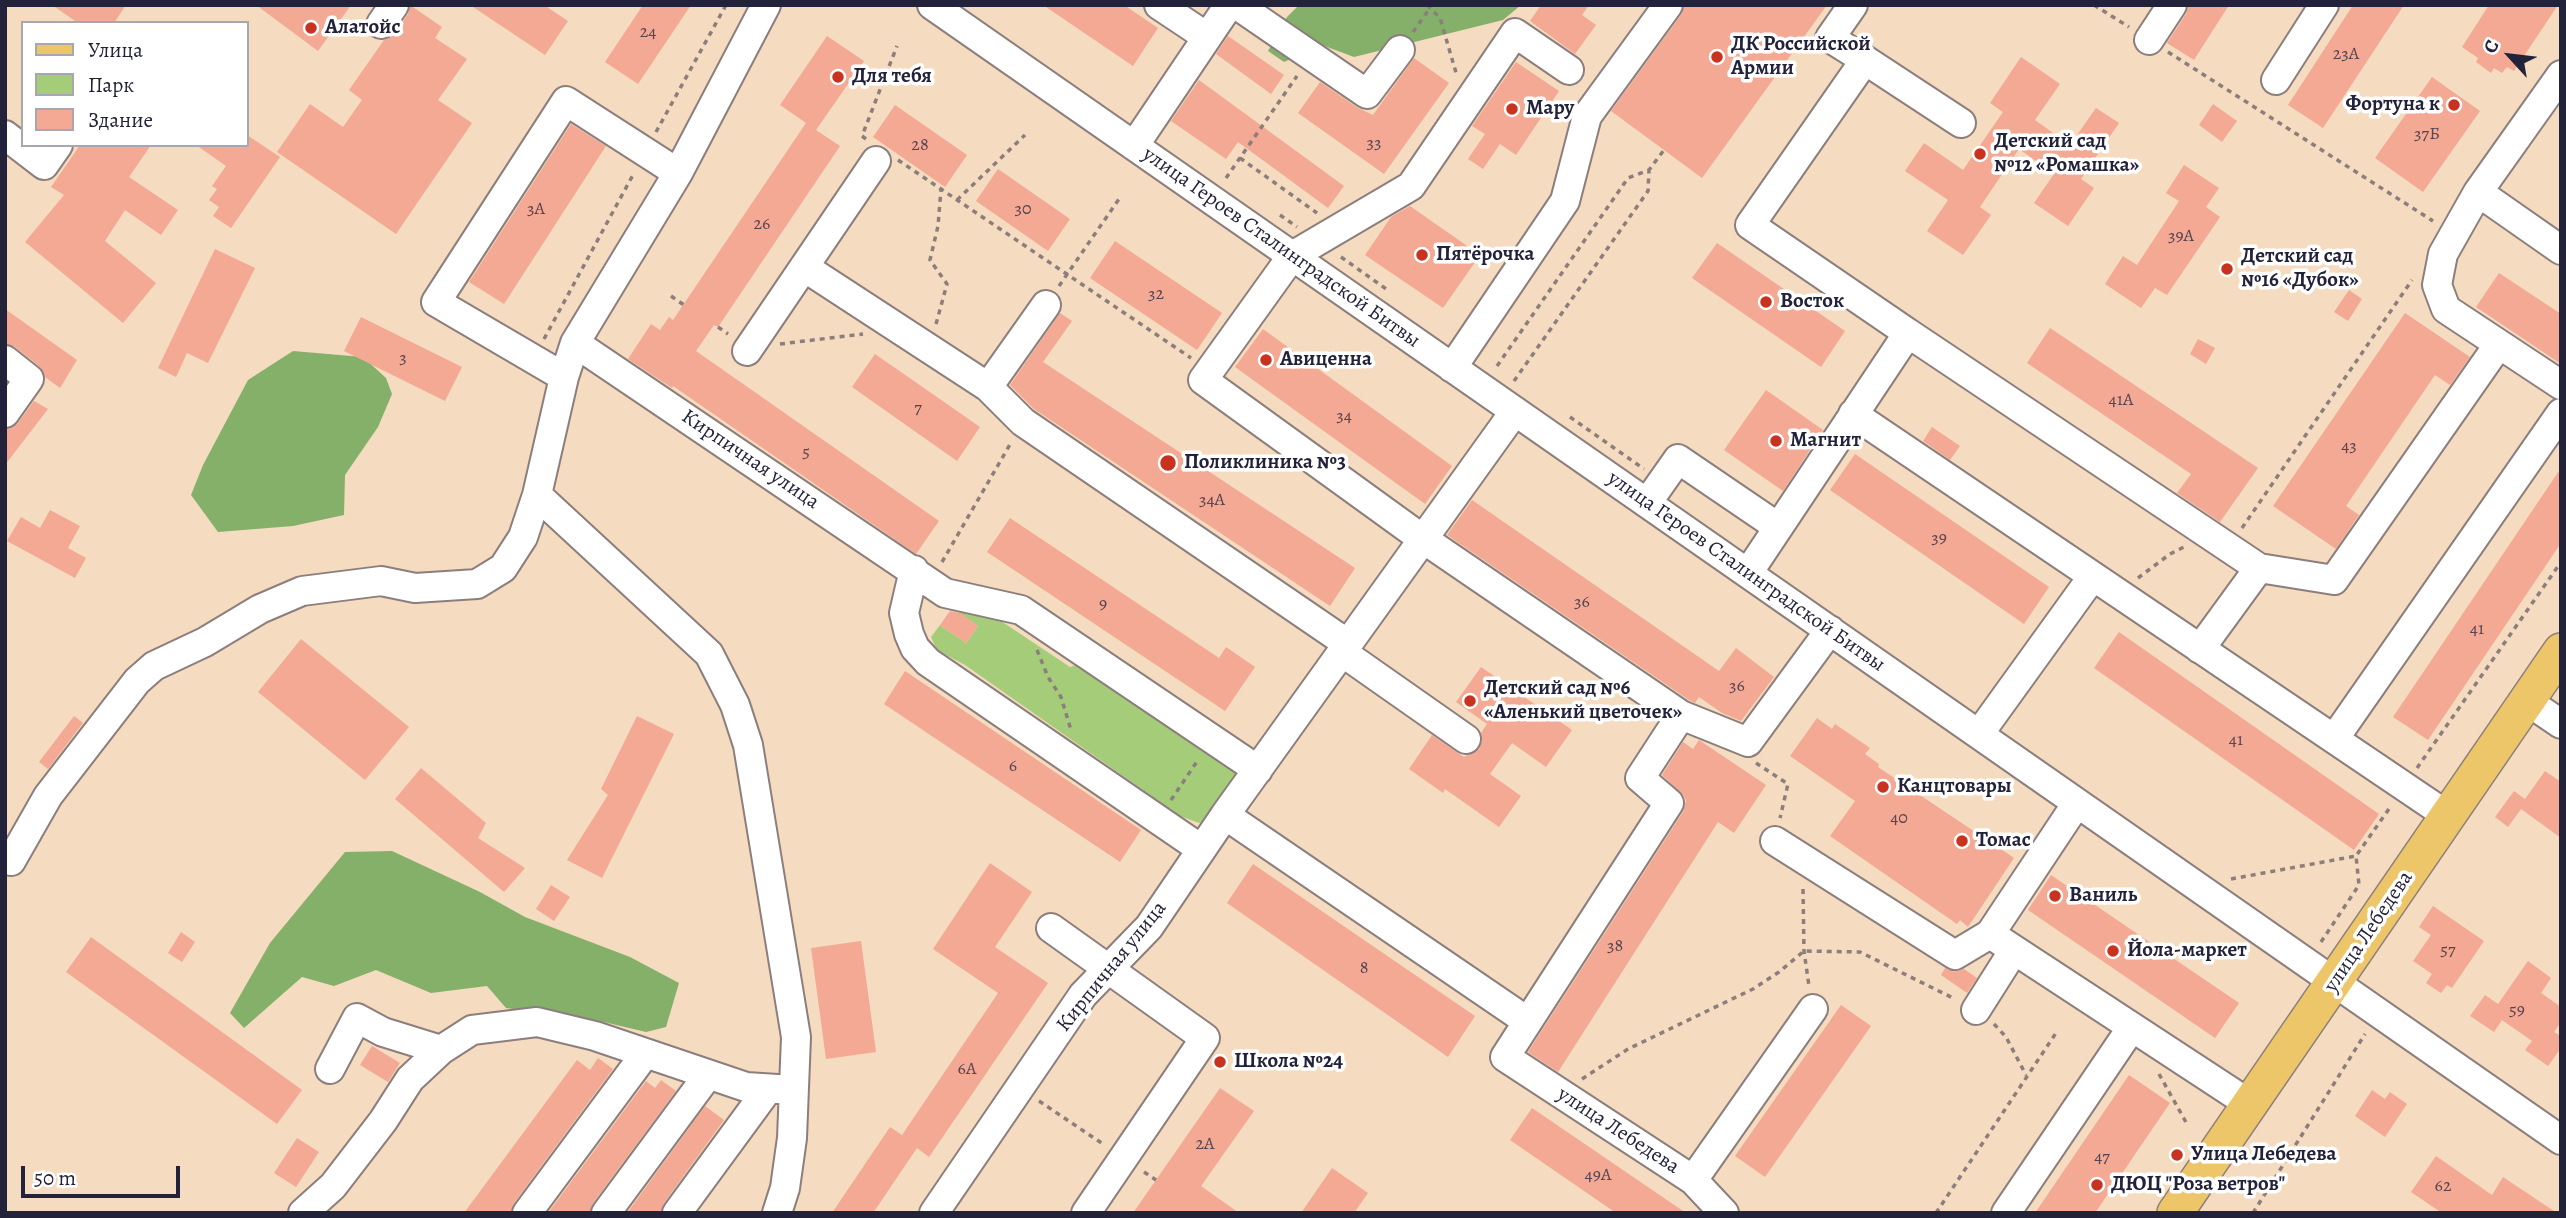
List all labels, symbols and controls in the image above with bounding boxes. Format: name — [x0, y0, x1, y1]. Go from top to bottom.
place label: Алатойс — [325, 15, 401, 41]
marker: Алатойс — [303, 20, 319, 36]
legend — [21, 21, 248, 147]
north arrow — [2475, 21, 2545, 91]
house number: 24 — [640, 22, 656, 44]
place label: ДК Российской Армии — [1731, 32, 1871, 82]
text: С — [2477, 35, 2506, 58]
text: Улица — [88, 36, 143, 64]
house number: 23А — [2333, 44, 2359, 66]
marker: ДК Российской Армии — [1709, 49, 1725, 65]
place label: Для тебя — [852, 64, 932, 90]
marker: Для тебя — [830, 69, 846, 85]
text: Парк — [88, 71, 134, 99]
place label: Фортуна к — [2345, 92, 2440, 118]
place label: Мару — [1526, 96, 1574, 122]
marker: Фортуна к — [2446, 97, 2462, 113]
marker: Мару — [1504, 101, 1520, 117]
text: Здание — [88, 106, 153, 134]
house number: 37Б — [2414, 124, 2440, 146]
place label: Детский сад №12 «Ромашка» — [1994, 129, 2139, 179]
house number: 33 — [1367, 133, 1381, 155]
house number: 28 — [911, 135, 929, 157]
street label: улица Героев Сталинградской Битвы — [1137, 142, 1425, 354]
marker: Детский сад №12 «Ромашка» — [1972, 146, 1988, 162]
house number: 3А — [527, 199, 545, 221]
house number: 30 — [1014, 199, 1032, 221]
house number: 26 — [754, 214, 770, 236]
house number: 39А — [2168, 226, 2194, 248]
place label: Пятёрочка — [1436, 242, 1534, 268]
place label: Детский сад №16 «Дубок» — [2241, 244, 2359, 294]
marker: Пятёрочка — [1414, 247, 1430, 263]
marker: Детский сад №16 «Дубок» — [2219, 261, 2235, 277]
house number: 32 — [1148, 284, 1164, 306]
place label: Восток — [1780, 289, 1844, 315]
marker: Восток — [1758, 294, 1774, 310]
place label: Авиценна — [1280, 347, 1372, 373]
house number: 3 — [399, 348, 407, 370]
marker: Авиценна — [1258, 352, 1274, 368]
house number: 41А — [2109, 390, 2133, 412]
house number: 7 — [914, 398, 922, 420]
street label: Кирпичная улица — [676, 405, 824, 515]
house number: 34 — [1336, 406, 1352, 428]
place label: Магнит — [1790, 428, 1861, 454]
marker: Магнит — [1768, 433, 1784, 449]
house number: 43 — [2341, 436, 2357, 458]
house number: 5 — [802, 442, 810, 464]
place label: Поликлиника №3 — [1184, 450, 1346, 476]
marker: Поликлиника №3 — [1158, 453, 1178, 473]
street label: улица Героев Сталинградской Битвы — [1602, 466, 1890, 678]
house number: 34А — [1199, 490, 1225, 512]
house number: 39 — [1931, 528, 1947, 550]
house number: 36 — [1574, 592, 1590, 614]
house number: 9 — [1099, 594, 1107, 616]
house number: 41 — [2470, 619, 2484, 641]
place label: Детский сад №6 «Аленький цветочек» — [1484, 676, 1682, 726]
house number: 36 — [1729, 676, 1745, 698]
marker: Детский сад №6 «Аленький цветочек» — [1462, 693, 1478, 709]
house number: 41 — [2229, 730, 2243, 752]
house number: 6 — [1009, 756, 1017, 778]
place label: Канцтовары — [1897, 774, 2012, 800]
marker: Канцтовары — [1875, 779, 1891, 795]
house number: 40 — [1890, 808, 1908, 830]
place label: Томас — [1976, 828, 2031, 854]
marker: Томас — [1954, 833, 1970, 849]
street label: улица Лебедева — [2319, 867, 2419, 997]
place label: Ваниль — [2069, 883, 2137, 909]
marker: Ваниль — [2047, 888, 2063, 904]
street label: Кирпичная улица — [1052, 897, 1172, 1037]
house number: 38 — [1607, 936, 1623, 958]
place label: Йола-маркет — [2127, 938, 2247, 964]
house number: 57 — [2440, 940, 2456, 962]
marker: Йола-маркет — [2105, 943, 2121, 959]
house number: 8 — [1360, 958, 1368, 980]
house number: 59 — [2509, 1000, 2525, 1022]
place label: Школа №24 — [1234, 1049, 1343, 1075]
marker: Школа №24 — [1212, 1054, 1228, 1070]
house number: 6А — [958, 1059, 976, 1081]
street label: улица Лебедева — [1552, 1082, 1684, 1180]
house number: 2А — [1195, 1134, 1215, 1156]
place label: Улица Лебедева — [2191, 1142, 2336, 1168]
house number: 47 — [2094, 1147, 2110, 1169]
marker: Улица Лебедева — [2169, 1147, 2185, 1163]
scale bar — [24, 1152, 184, 1196]
text: 50 m — [34, 1164, 76, 1192]
house number: 49А — [1585, 1165, 1611, 1187]
place label: ДЮЦ "Роза ветров" — [2111, 1172, 2285, 1198]
house number: 62 — [2435, 1176, 2451, 1198]
marker: ДЮЦ "Роза ветров" — [2089, 1177, 2105, 1193]

